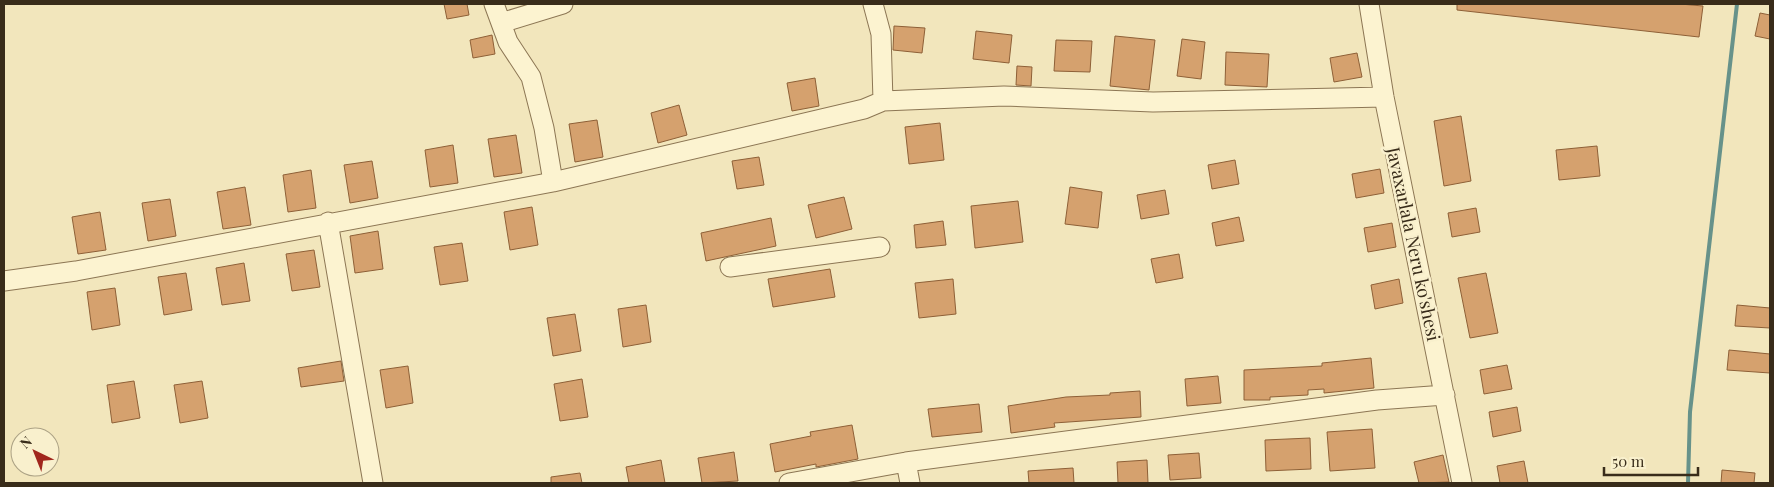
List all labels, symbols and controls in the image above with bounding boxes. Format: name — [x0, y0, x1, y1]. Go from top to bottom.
street label: Javaxarlala Neru ko'shesi — [1381, 144, 1446, 343]
north arrow — [10, 427, 60, 477]
text: N — [16, 432, 36, 453]
scale bar — [1604, 444, 1698, 476]
text: 50 m — [1612, 451, 1645, 471]

